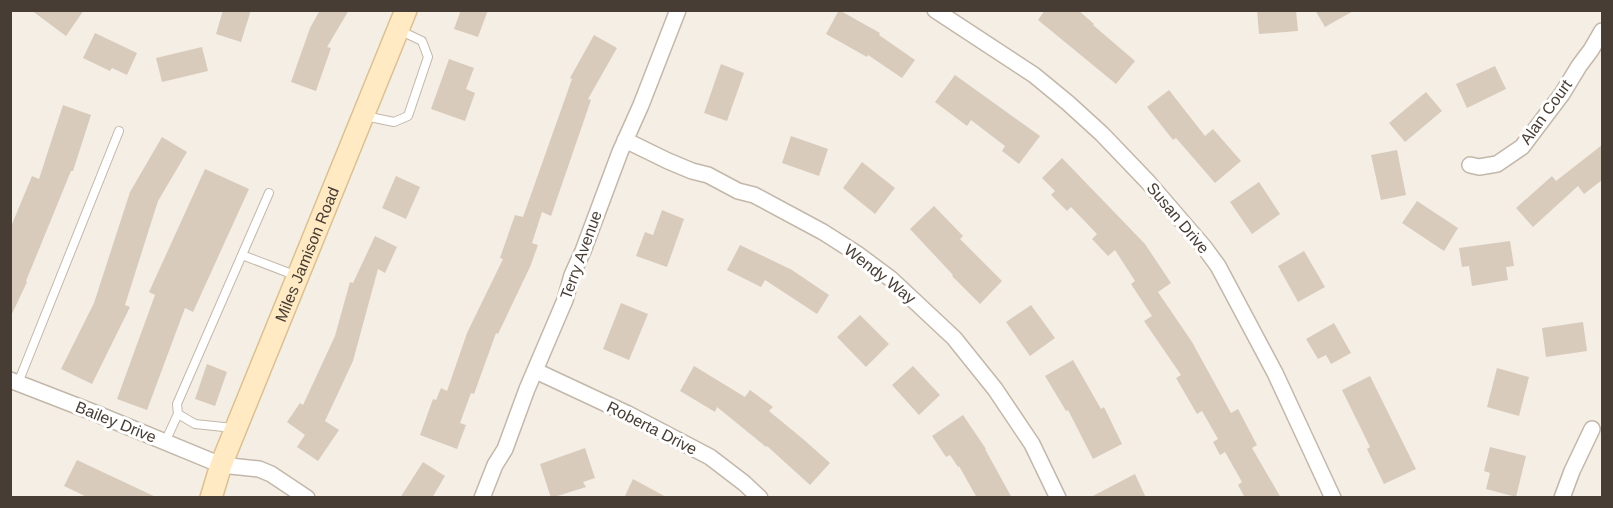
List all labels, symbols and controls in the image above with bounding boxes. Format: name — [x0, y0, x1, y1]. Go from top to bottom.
street label: Alan Court — [1517, 76, 1575, 148]
street label: Susan Drive — [1143, 179, 1213, 257]
street label: Miles Jamison Road — [272, 184, 342, 324]
street label: Terry Avenue — [557, 208, 605, 302]
street label: Wendy Way — [841, 241, 919, 307]
street label: Bailey Drive — [73, 398, 159, 446]
street label: Roberta Drive — [604, 398, 700, 458]

